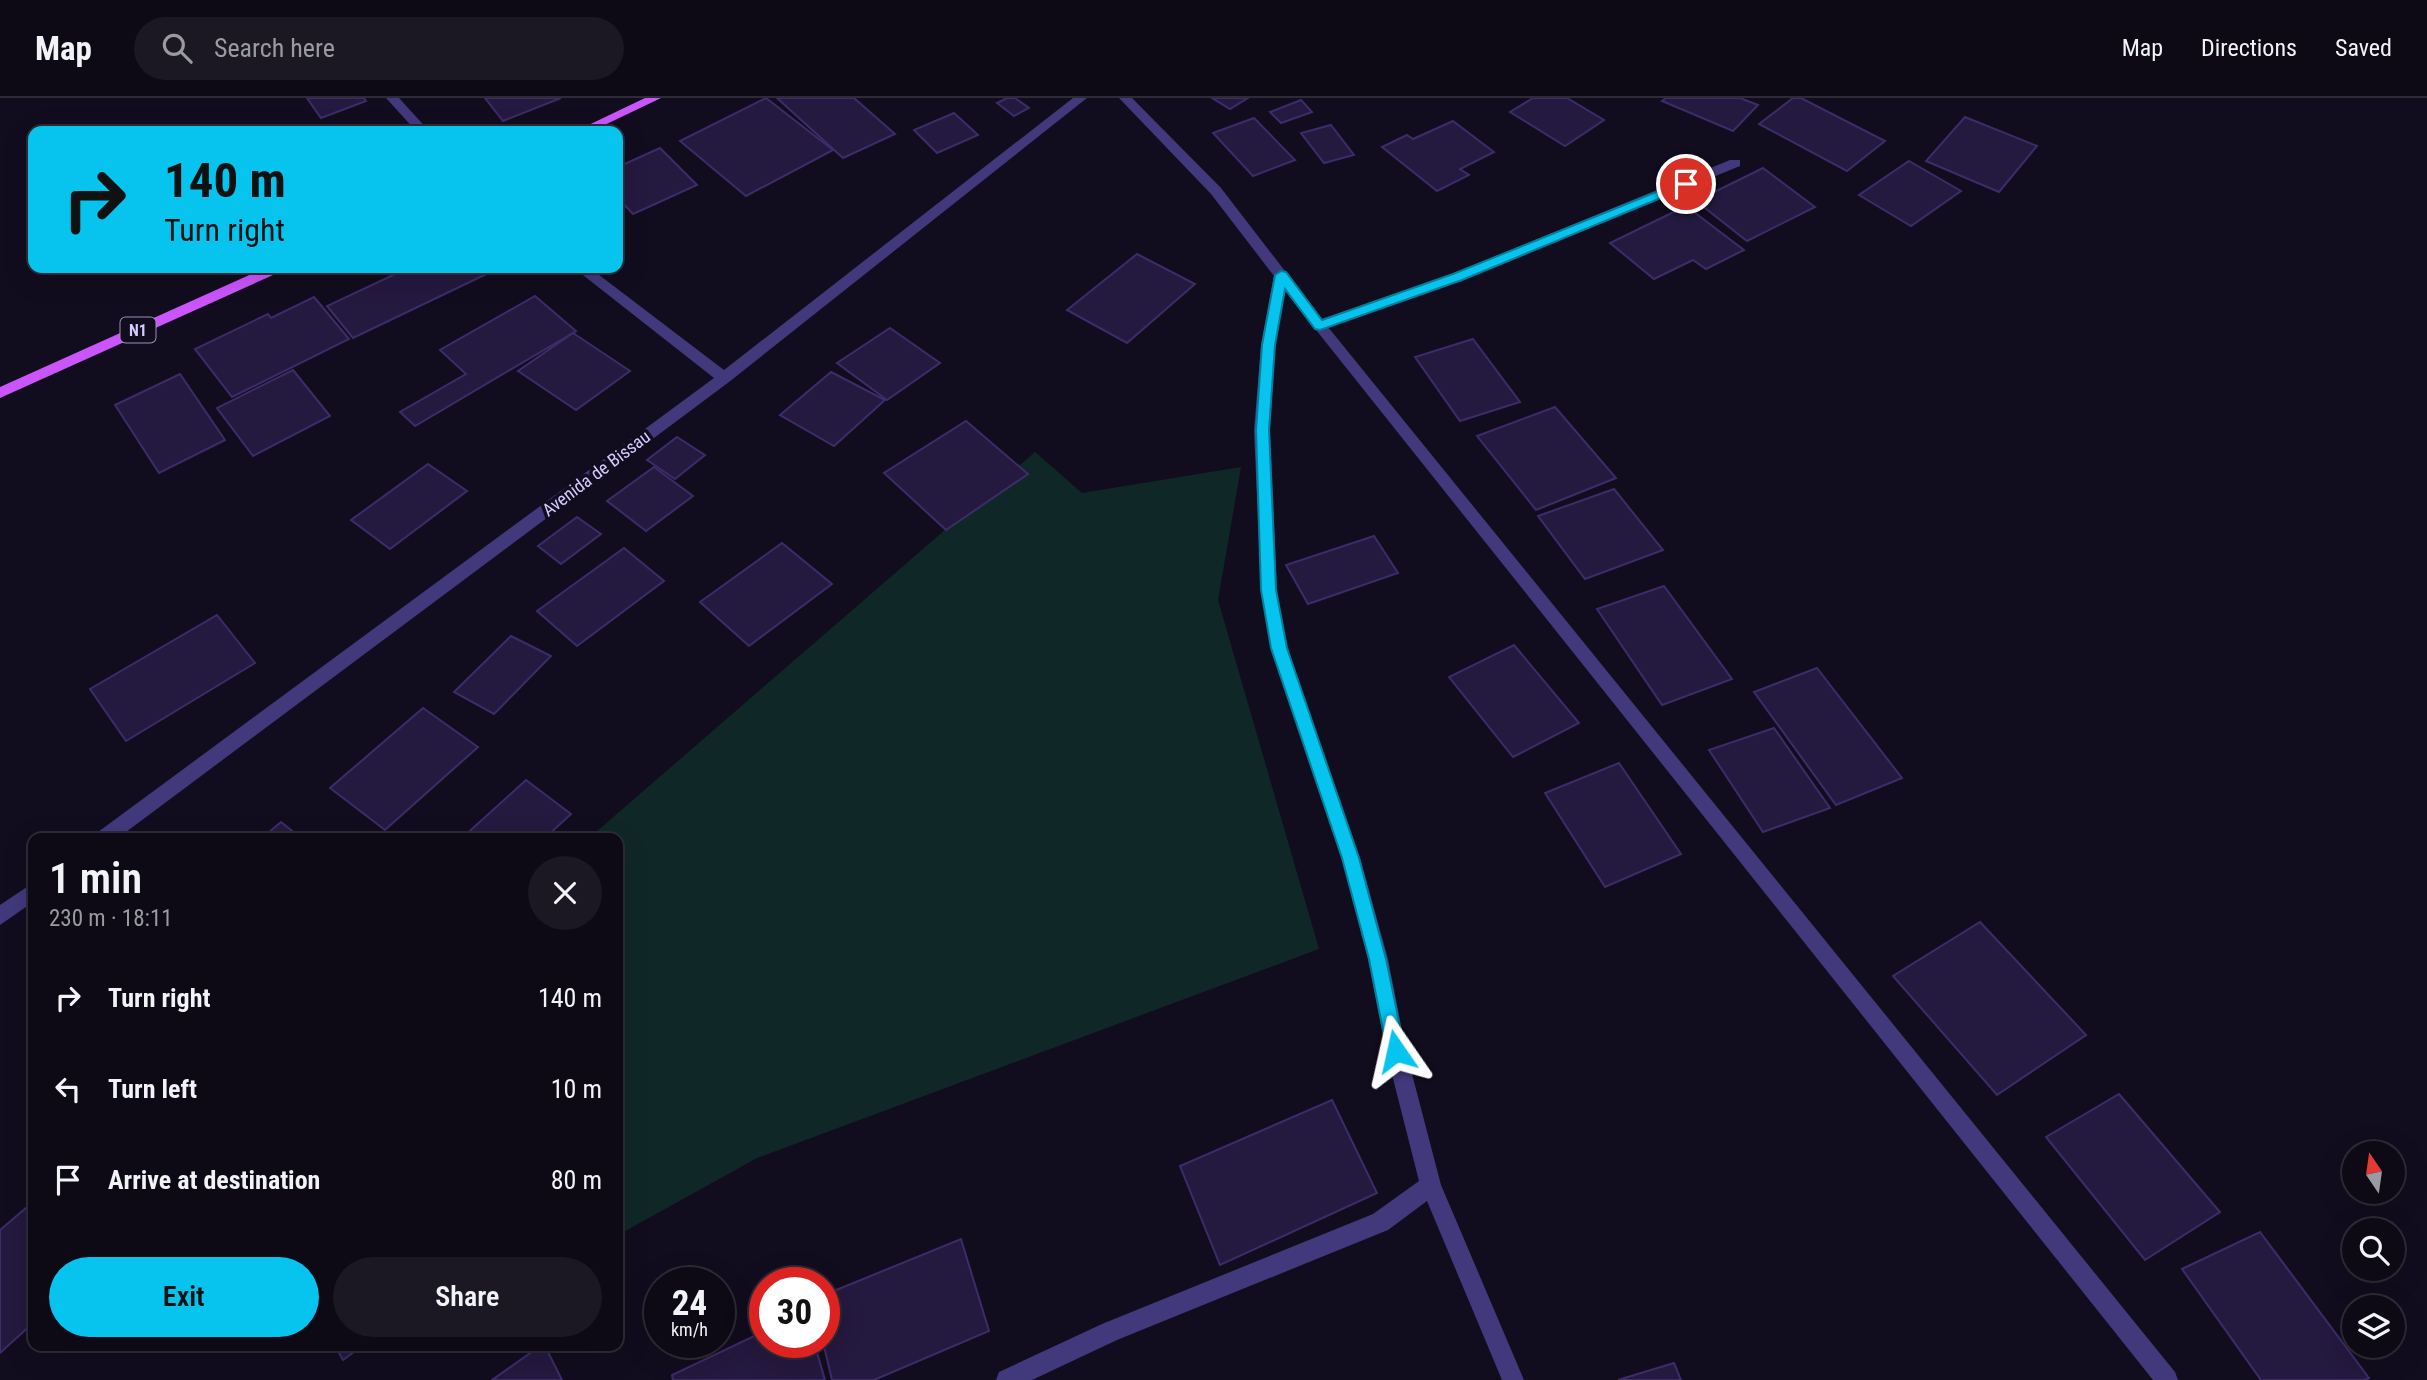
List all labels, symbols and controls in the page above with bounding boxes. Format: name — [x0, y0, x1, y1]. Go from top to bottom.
search box — [134, 17, 624, 80]
text: Map — [35, 29, 92, 68]
icon: search — [158, 29, 196, 67]
text: Search here — [214, 33, 335, 63]
text: Map — [2122, 34, 2163, 62]
text: Directions — [2201, 34, 2297, 62]
text: Saved — [2335, 34, 2392, 62]
text: 140 m — [164, 152, 286, 209]
icon: right — [49, 154, 140, 245]
pin — [1656, 154, 1716, 214]
icon: arrive — [1667, 165, 1705, 203]
text: Turn right — [164, 211, 285, 249]
road number: N1 — [120, 318, 156, 342]
street label: Avenida de Bissau — [538, 426, 654, 520]
text: 1 min — [49, 854, 142, 903]
button: close — [528, 856, 602, 930]
text: 230 m · 18:11 — [49, 905, 173, 932]
icon: right — [49, 979, 87, 1017]
text: Turn right — [108, 983, 210, 1013]
text: 140 m — [538, 983, 602, 1013]
position arrow — [1359, 1014, 1433, 1088]
icon: left — [49, 1070, 87, 1108]
text: Turn left — [108, 1074, 197, 1104]
text: 10 m — [551, 1074, 602, 1104]
north arrow — [2342, 1141, 2404, 1204]
map controls — [2342, 1141, 2405, 1358]
icon: arrive — [49, 1161, 87, 1199]
text: Arrive at destination — [108, 1165, 320, 1195]
text: 80 m — [551, 1165, 602, 1195]
button: search — [2342, 1218, 2405, 1281]
button: Exit — [49, 1257, 319, 1337]
button: Share — [333, 1257, 602, 1337]
speed limit sign: 30 — [749, 1267, 840, 1358]
text: 24 — [672, 1283, 707, 1324]
button: layers — [2342, 1295, 2405, 1358]
text: km/h — [671, 1319, 708, 1340]

